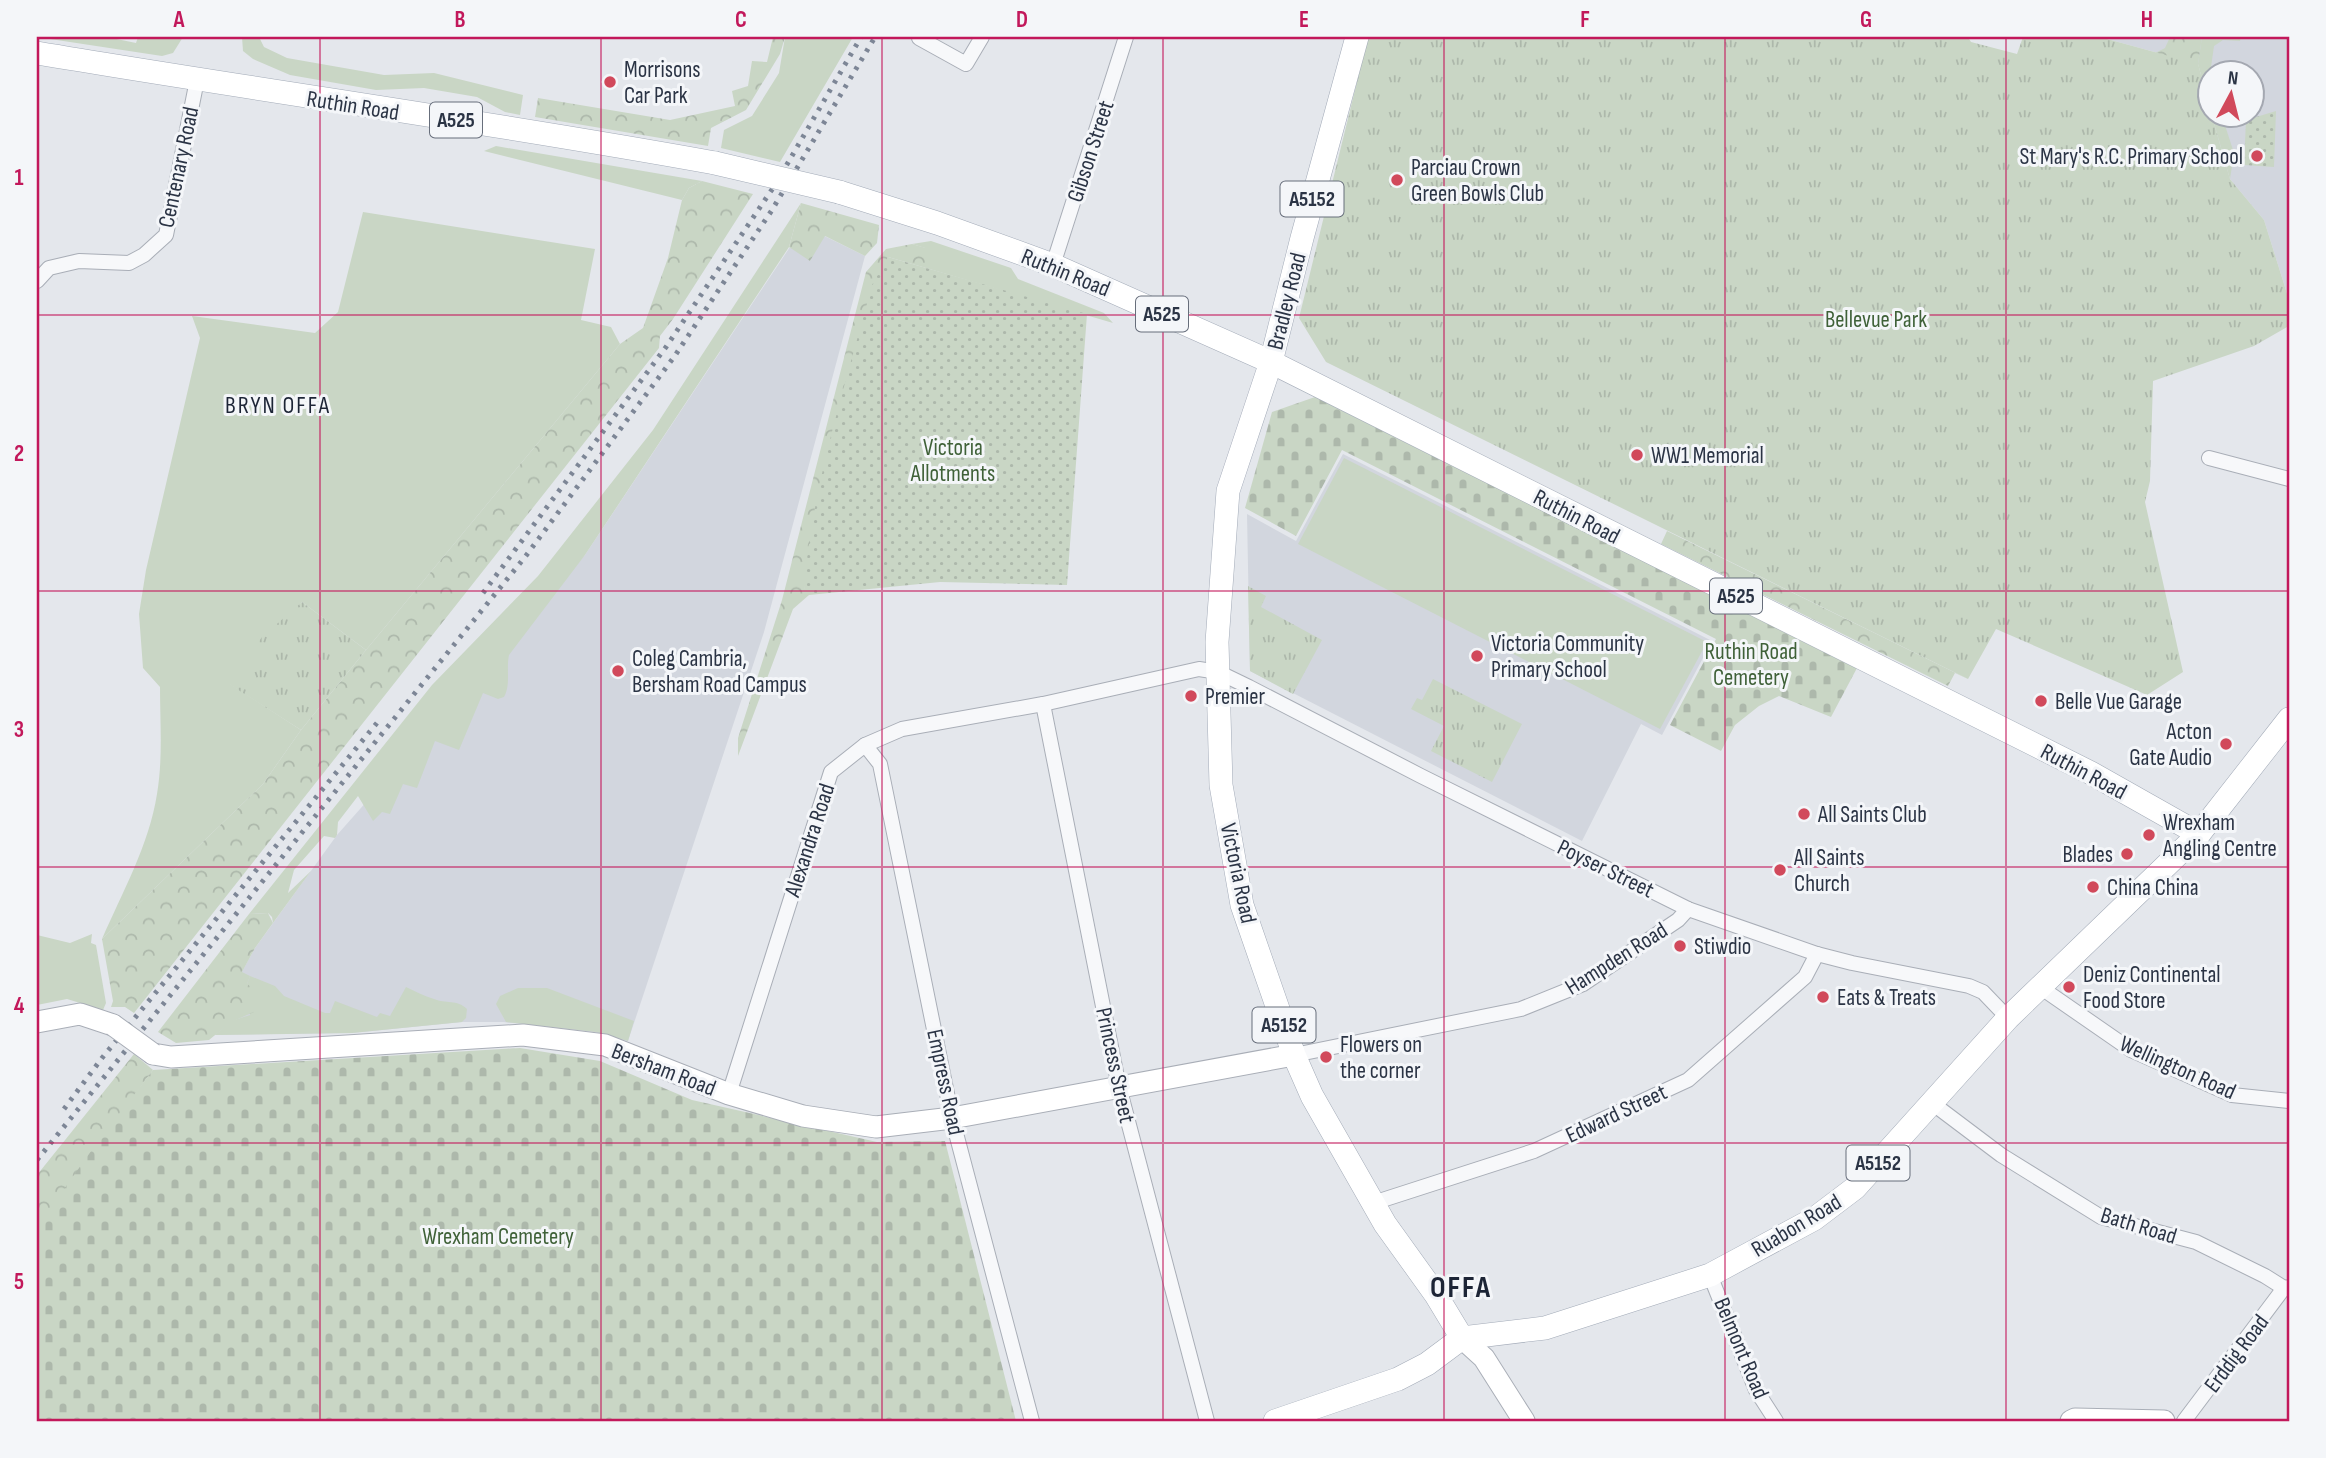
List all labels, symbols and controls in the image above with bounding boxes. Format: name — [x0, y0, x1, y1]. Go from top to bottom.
text: A — [173, 6, 186, 34]
text: B — [455, 6, 466, 34]
text: C — [735, 6, 747, 34]
text: D — [1016, 6, 1028, 34]
text: E — [1299, 6, 1309, 34]
text: F — [1580, 6, 1590, 34]
text: G — [1860, 6, 1872, 34]
text: H — [2141, 6, 2153, 34]
place label: Morrisons Car Park — [624, 56, 701, 110]
north arrow — [2196, 60, 2266, 130]
text: N — [2226, 67, 2239, 91]
marker: Morrisons Car Park — [602, 74, 618, 90]
street label: Ruthin Road — [305, 85, 401, 127]
street label: Gibson Street — [1061, 97, 1121, 206]
road number: A525 — [430, 102, 482, 138]
street label: Centenary Road — [153, 104, 205, 230]
place label: St Mary's R.C. Primary School — [2019, 143, 2243, 171]
marker: St Mary's R.C. Primary School — [2249, 148, 2265, 164]
place label: Parciau Crown Green Bowls Club — [1411, 154, 1544, 208]
text: 1 — [14, 164, 24, 192]
marker: Parciau Crown Green Bowls Club — [1389, 172, 1405, 188]
road number: A5152 — [1280, 182, 1344, 216]
street label: Ruthin Road — [1017, 242, 1114, 303]
street label: Bradley Road — [1261, 250, 1313, 353]
road number: A525 — [1136, 296, 1188, 332]
park label: Bellevue Park — [1825, 306, 1927, 334]
district label: BRYN OFFA — [225, 391, 331, 420]
park label: Victoria Allotments — [910, 434, 995, 488]
text: 2 — [14, 440, 24, 468]
place label: WW1 Memorial — [1651, 442, 1764, 470]
marker: WW1 Memorial — [1629, 447, 1645, 463]
street label: Ruthin Road — [1529, 483, 1624, 551]
road number: A525 — [1710, 578, 1762, 614]
place label: Victoria Community Primary School — [1491, 630, 1644, 684]
park label: Ruthin Road Cemetery — [1704, 638, 1798, 692]
place label: Coleg Cambria, Bersham Road Campus — [632, 645, 807, 699]
marker: Victoria Community Primary School — [1469, 648, 1485, 664]
marker: Coleg Cambria, Bersham Road Campus — [610, 663, 626, 679]
place label: Premier — [1205, 683, 1265, 711]
marker: Premier — [1183, 688, 1199, 704]
place label: Belle Vue Garage — [2055, 688, 2182, 716]
marker: Belle Vue Garage — [2033, 693, 2049, 709]
text: 3 — [14, 716, 24, 744]
place label: Acton Gate Audio — [2129, 718, 2212, 772]
marker: Acton Gate Audio — [2218, 736, 2234, 752]
street label: Ruthin Road — [2036, 738, 2131, 806]
street label: Alexandra Road — [778, 780, 841, 901]
place label: All Saints Club — [1817, 801, 1927, 829]
marker: All Saints Club — [1796, 806, 1812, 822]
place label: Wrexham Angling Centre — [2162, 809, 2277, 863]
street label: Victoria Road — [1214, 821, 1262, 926]
marker: Wrexham Angling Centre — [2141, 827, 2157, 843]
street label: Poyser Street — [1553, 833, 1659, 904]
place label: Blades — [2063, 841, 2113, 869]
place label: All Saints Church — [1793, 844, 1864, 898]
marker: Blades — [2119, 846, 2135, 862]
marker: All Saints Church — [1772, 862, 1788, 878]
place label: China China — [2107, 874, 2199, 902]
marker: China China — [2085, 879, 2101, 895]
street label: Hampden Road — [1560, 916, 1673, 1001]
place label: Stiwdio — [1694, 933, 1751, 961]
marker: Stiwdio — [1672, 938, 1688, 954]
place label: Deniz Continental Food Store — [2083, 961, 2221, 1015]
marker: Deniz Continental Food Store — [2061, 979, 2077, 995]
place label: Eats & Treats — [1837, 984, 1936, 1012]
marker: Eats & Treats — [1815, 989, 1831, 1005]
text: 4 — [14, 992, 25, 1020]
street label: Princess Street — [1089, 1005, 1141, 1125]
road number: A5152 — [1252, 1007, 1316, 1042]
street label: Empress Road — [920, 1027, 970, 1138]
street label: Wellington Road — [2115, 1030, 2240, 1106]
place label: Flowers on the corner — [1340, 1031, 1422, 1085]
street label: Bersham Road — [608, 1037, 720, 1103]
marker: Flowers on the corner — [1318, 1049, 1334, 1065]
street label: Edward Street — [1561, 1078, 1671, 1150]
road number: A5152 — [1846, 1146, 1910, 1180]
street label: Ruabon Road — [1746, 1188, 1847, 1264]
street label: Bath Road — [2097, 1201, 2180, 1251]
park label: Wrexham Cemetery — [422, 1223, 574, 1251]
text: 5 — [14, 1268, 24, 1296]
district label: OFFA — [1430, 1270, 1492, 1306]
street label: Belmont Road — [1707, 1294, 1775, 1403]
street label: Erddig Road — [2198, 1309, 2275, 1398]

